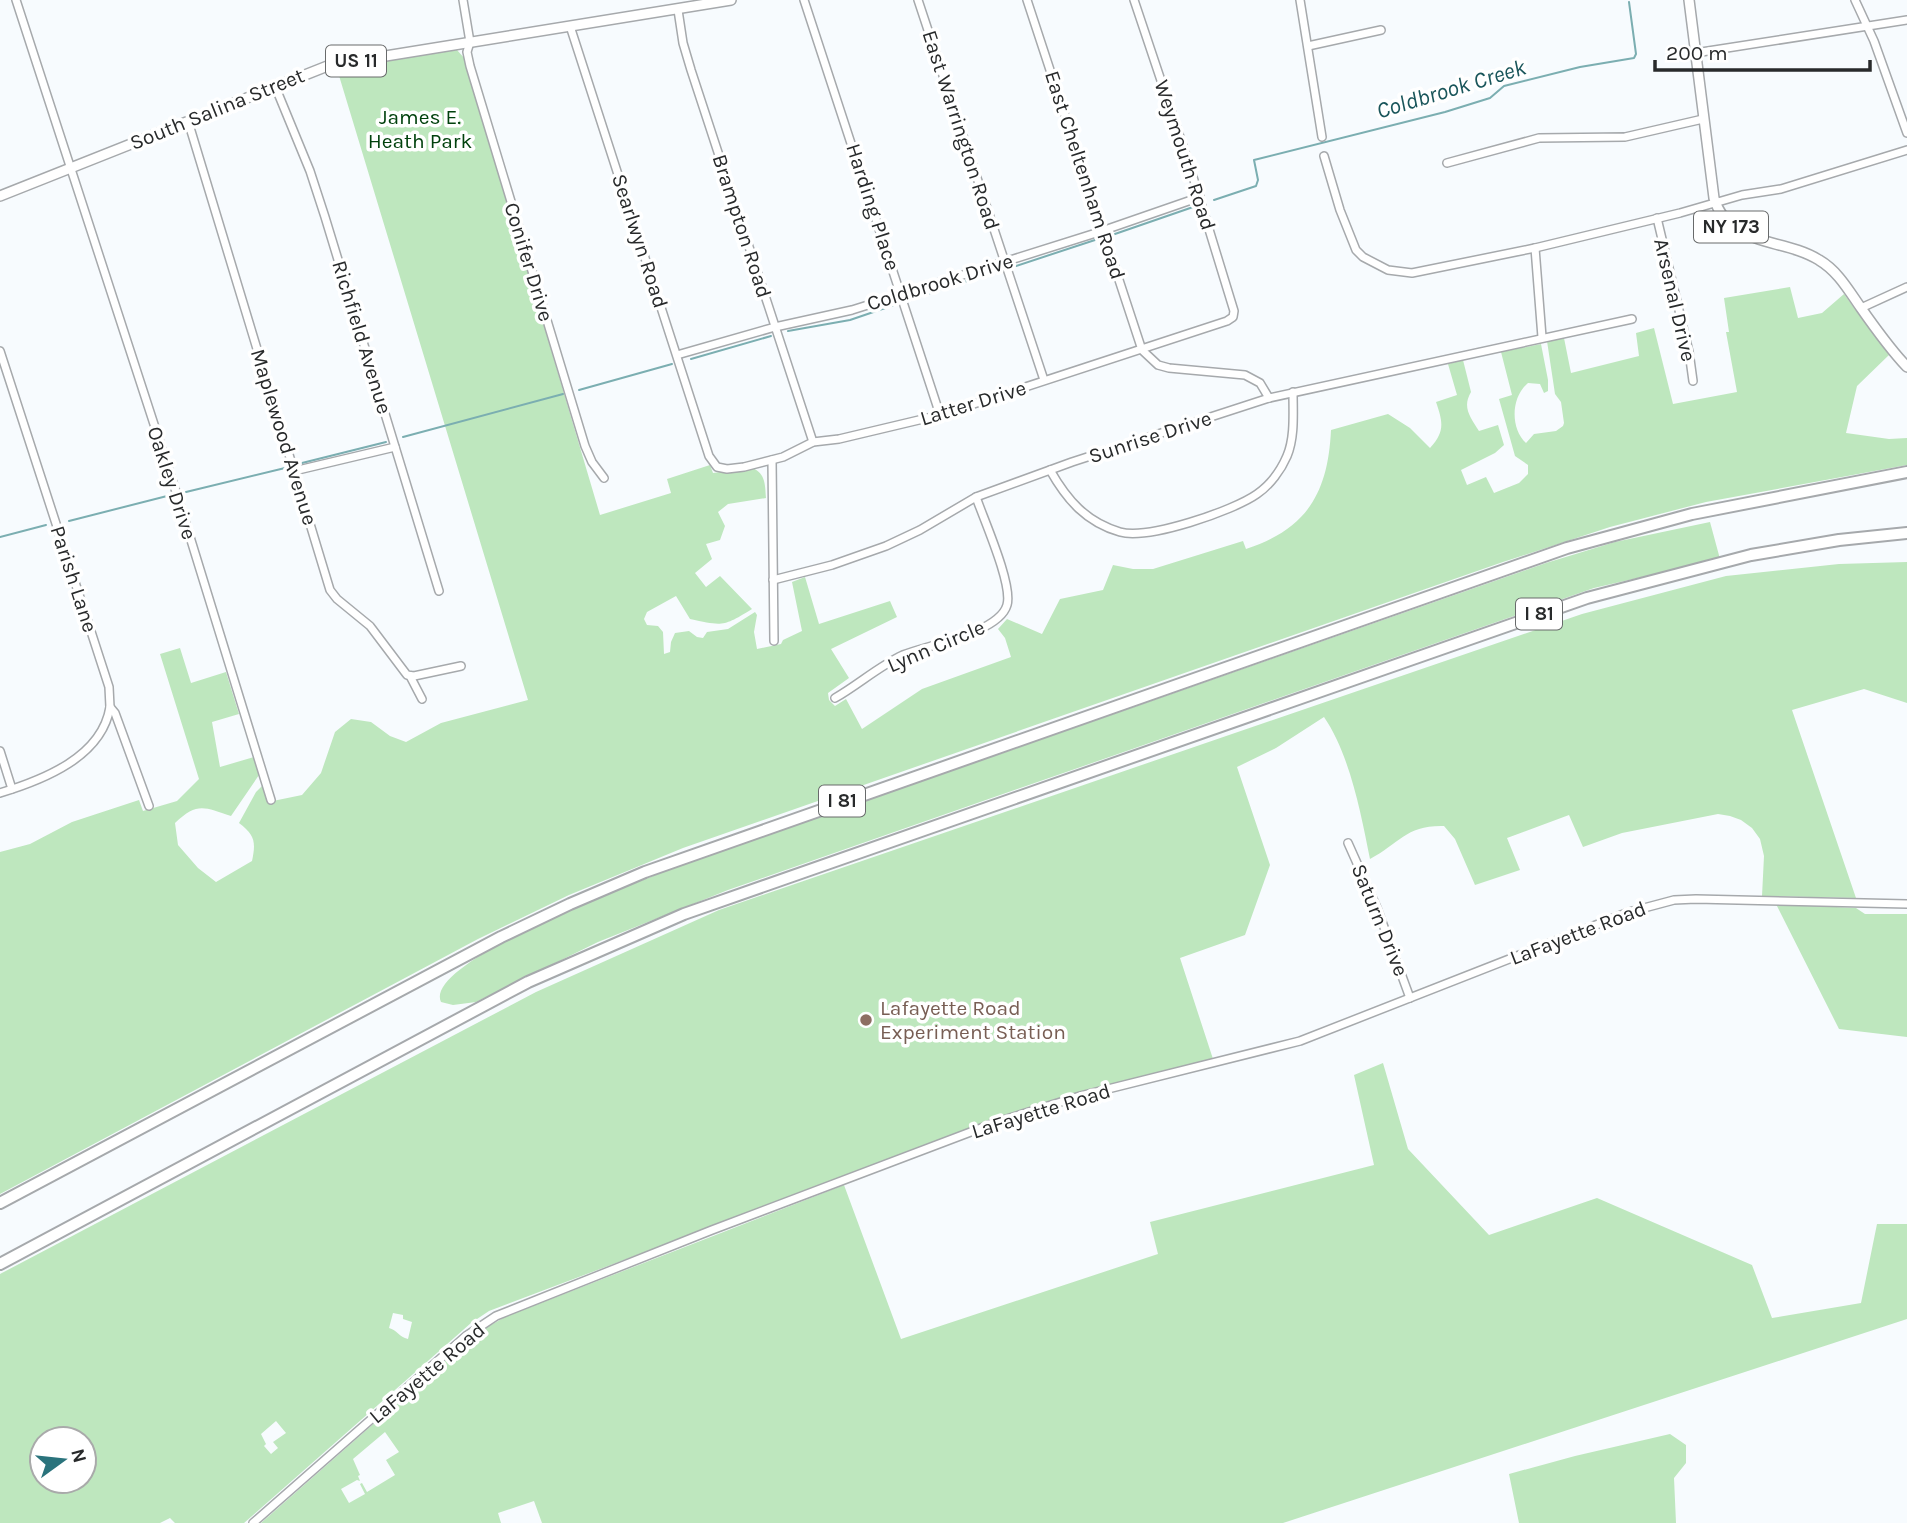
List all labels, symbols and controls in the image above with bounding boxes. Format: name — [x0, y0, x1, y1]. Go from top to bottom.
street label: East Warrington Road — [917, 27, 1005, 233]
scale bar — [1655, 28, 1870, 72]
text: 200 m — [1666, 41, 1728, 65]
road number: US 11 — [326, 45, 386, 76]
water label: Coldbrook Creek — [1373, 53, 1529, 125]
street label: South Salina Street — [126, 63, 308, 155]
street label: East Cheltenham Road — [1040, 68, 1130, 282]
street label: Weymouth Road — [1149, 77, 1221, 233]
park label: James E. Heath Park — [368, 105, 472, 153]
street label: Harding Place — [841, 140, 905, 274]
street label: Brampton Road — [707, 151, 777, 301]
street label: Searlwyn Road — [607, 171, 673, 311]
street label: Conifer Drive — [500, 200, 558, 324]
road number: NY 173 — [1694, 212, 1768, 243]
street label: Arsenal Drive — [1649, 236, 1701, 364]
street label: Coldbrook Drive — [864, 248, 1016, 316]
street label: Richfield Avenue — [327, 257, 397, 417]
street label: Maplewood Avenue — [246, 346, 322, 528]
street label: Latter Drive — [917, 376, 1029, 430]
street label: Sunrise Drive — [1086, 406, 1214, 468]
street label: Oakley Drive — [142, 423, 202, 543]
street label: Parish Lane — [46, 523, 102, 635]
road number: I 81 — [1516, 598, 1562, 629]
street label: Lynn Circle — [884, 615, 988, 677]
road number: I 81 — [819, 786, 865, 816]
street label: Saturn Drive — [1347, 860, 1413, 980]
street label: LaFayette Road — [1507, 896, 1649, 970]
place label: Lafayette Road Experiment Station — [880, 996, 1066, 1044]
marker: Lafayette Road Experiment Station — [858, 1012, 874, 1028]
street label: LaFayette Road — [969, 1078, 1113, 1144]
street label: LaFayette Road — [364, 1318, 490, 1428]
north arrow — [28, 1425, 98, 1495]
text: N — [66, 1446, 91, 1465]

